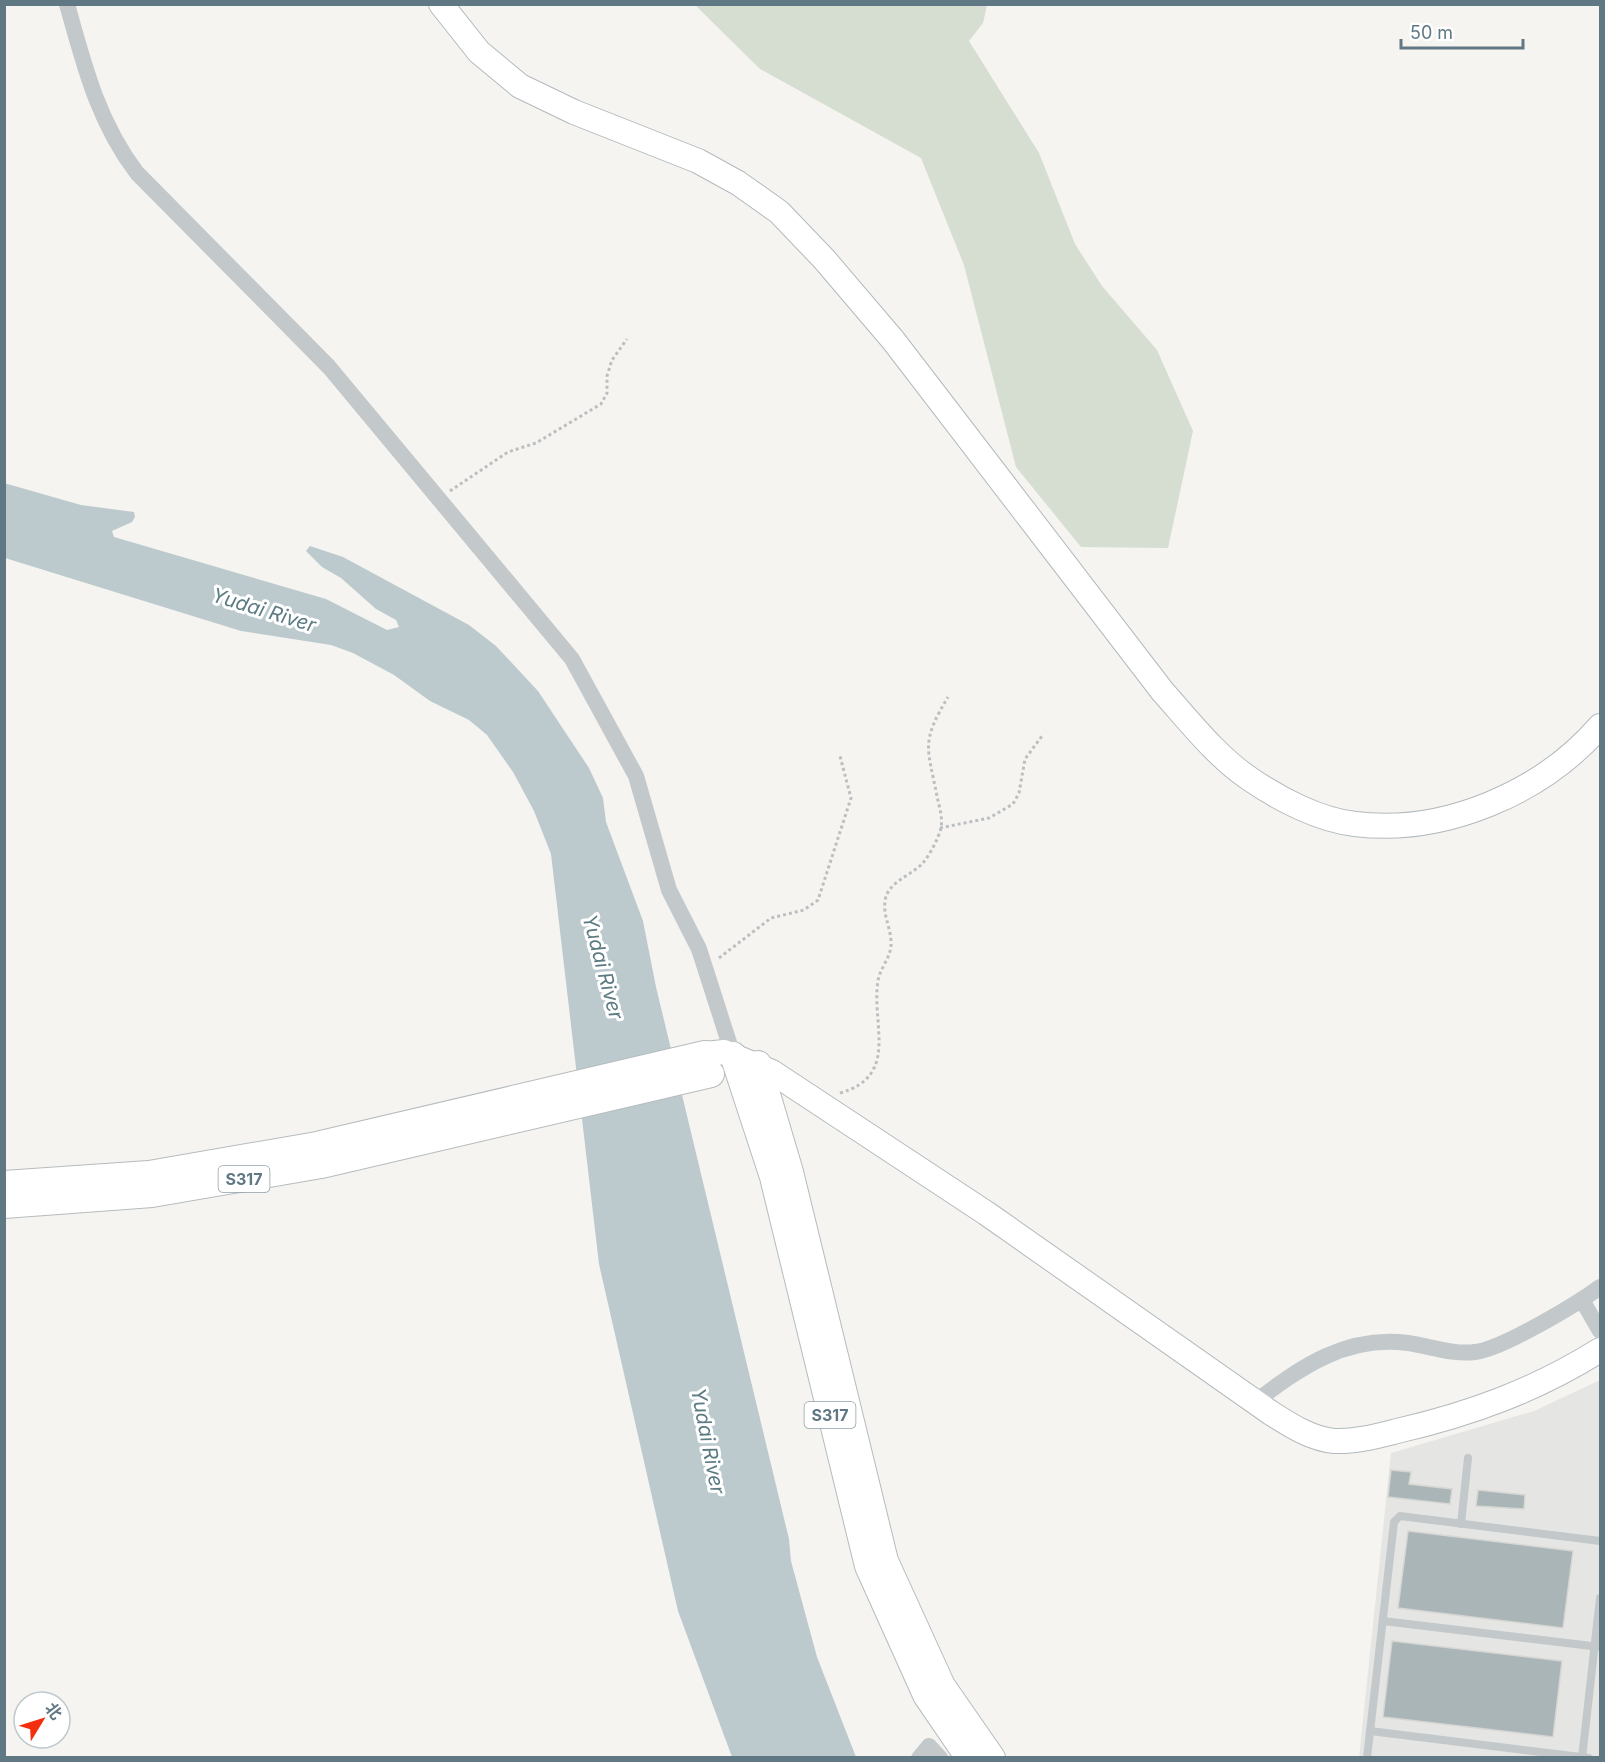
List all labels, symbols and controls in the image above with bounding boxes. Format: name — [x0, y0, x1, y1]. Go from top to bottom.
scale bar — [1401, 12, 1522, 50]
text: 50 m — [1410, 22, 1453, 43]
water label: Yudai River — [209, 583, 319, 637]
water label: Yudai River — [578, 912, 629, 1022]
road number: S317 — [218, 1166, 270, 1192]
water label: Yudai River — [686, 1386, 730, 1496]
road number: S317 — [804, 1402, 856, 1428]
north arrow — [12, 1690, 72, 1750]
text: 北 — [41, 1698, 67, 1723]

